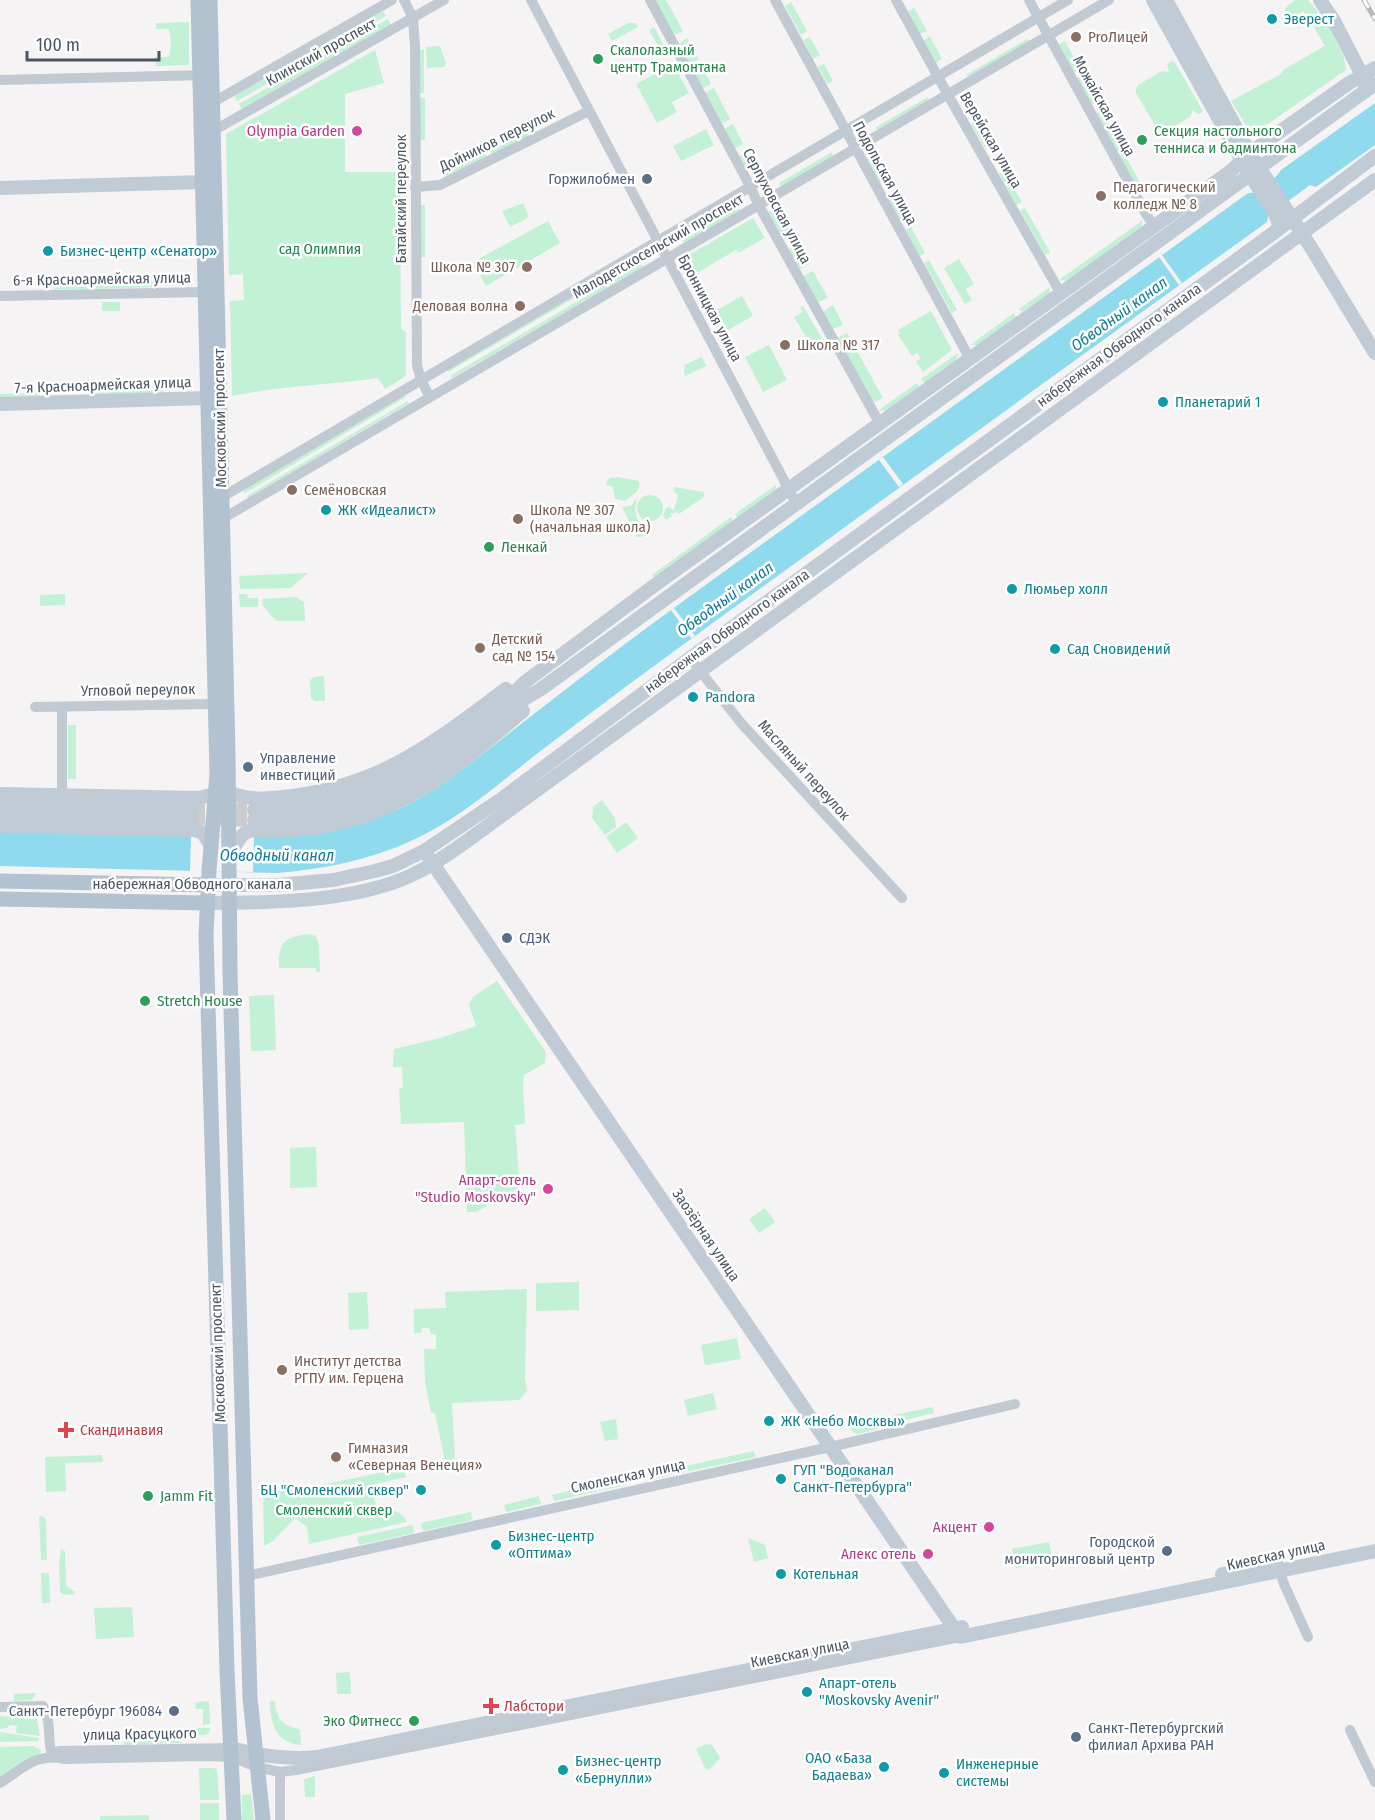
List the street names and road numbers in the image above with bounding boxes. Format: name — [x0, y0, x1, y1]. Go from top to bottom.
street label: Клинский проспект — [263, 14, 380, 90]
street label: Можайская улица — [1069, 53, 1139, 159]
street label: Верейская улица — [956, 89, 1026, 191]
street label: Дойников переулок — [436, 104, 558, 176]
street label: Подольская улица — [849, 118, 921, 228]
street label: Батайский переулок — [392, 135, 410, 263]
street label: Серпуховская улица — [739, 145, 815, 267]
street label: Малодетскосельский проспект — [569, 189, 748, 303]
street label: Бронницкая улица — [674, 251, 746, 365]
street label: 6-я Красноармейская улица — [13, 268, 191, 290]
street label: набережная Обводного канала — [1033, 279, 1205, 411]
street label: Московский проспект — [210, 347, 230, 488]
street label: 7-я Красноармейская улица — [14, 373, 192, 397]
street label: набережная Обводного канала — [641, 565, 813, 697]
street label: Угловой переулок — [80, 680, 195, 700]
street label: Масляный переулок — [754, 716, 854, 824]
street label: набережная Обводного канала — [93, 875, 292, 893]
street label: Заозёрная улица — [668, 1185, 744, 1285]
street label: Московский проспект — [207, 1282, 229, 1423]
street label: Смоленская улица — [569, 1455, 687, 1497]
street label: Киевская улица — [1225, 1536, 1327, 1574]
street label: Киевская улица — [749, 1635, 851, 1671]
street label: улица Красуцкого — [83, 1724, 197, 1744]

